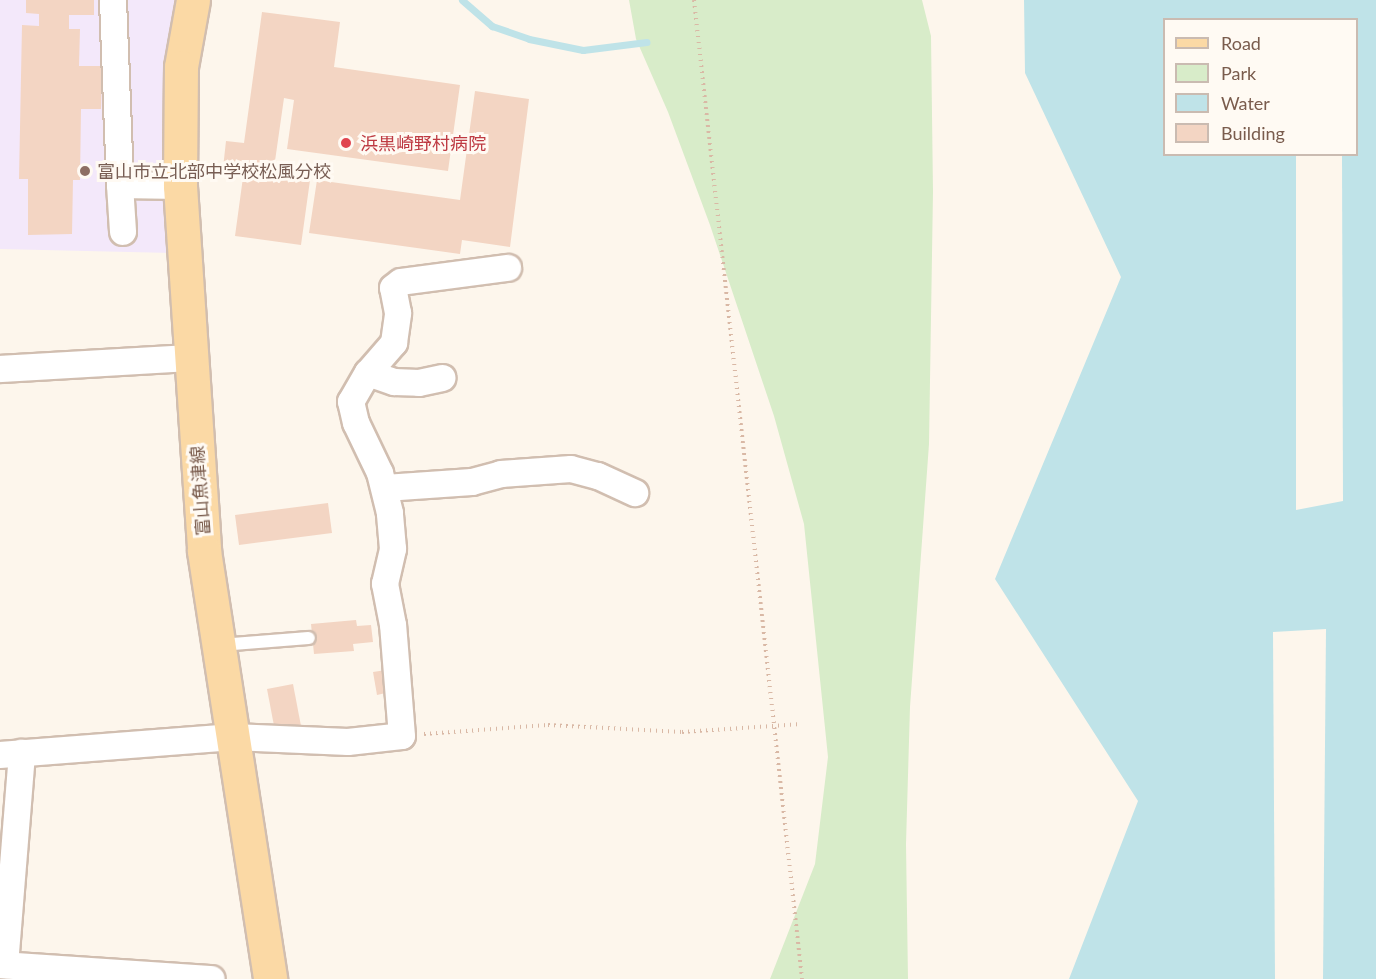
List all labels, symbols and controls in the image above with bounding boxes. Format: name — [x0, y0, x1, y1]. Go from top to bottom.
legend — [1163, 18, 1358, 156]
text: Road — [1221, 32, 1261, 54]
text: Park — [1221, 62, 1256, 84]
text: Water — [1221, 92, 1270, 114]
text: Building — [1221, 122, 1285, 144]
place label: 浜黒崎野村病院 — [360, 132, 486, 154]
marker: 浜黒崎野村病院 — [337, 134, 355, 152]
place label: 富山市立北部中学校松風分校 — [97, 160, 331, 182]
marker: 富山市立北部中学校松風分校 — [78, 164, 92, 178]
street label: 富山魚津線 — [186, 445, 214, 537]

